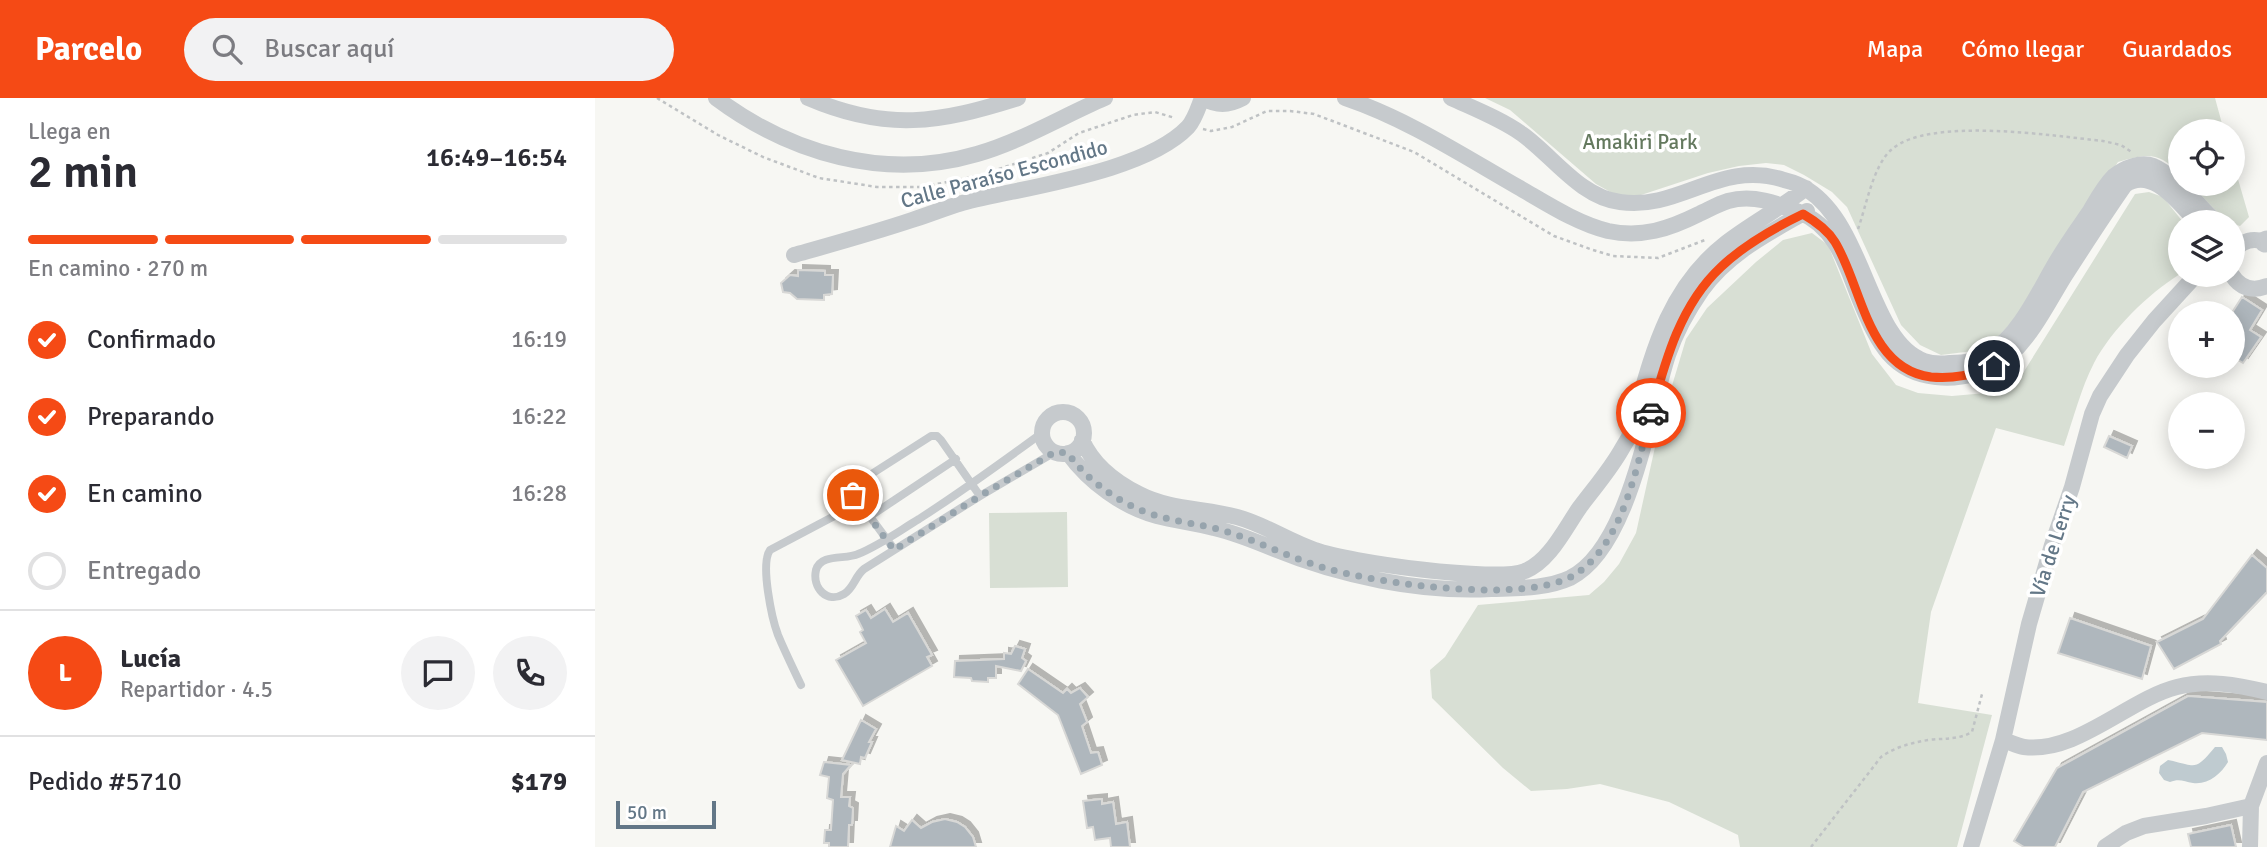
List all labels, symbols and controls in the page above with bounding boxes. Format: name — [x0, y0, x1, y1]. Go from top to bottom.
search box — [184, 18, 674, 81]
text: Parcelo — [35, 29, 142, 70]
icon: search — [208, 30, 246, 68]
text: Buscar aquí — [264, 33, 394, 65]
text: Mapa — [1867, 34, 1923, 64]
text: Cómo llegar — [1961, 34, 2084, 64]
text: Guardados — [2122, 34, 2232, 64]
text: Llega en — [28, 117, 111, 146]
map controls — [2168, 119, 2245, 469]
button: locate — [2168, 119, 2245, 196]
park label: Amakiri Park — [1582, 129, 1698, 155]
street label: Calle Paraíso Escondido — [898, 134, 1110, 214]
text: 16:49–16:54 — [426, 142, 567, 174]
text: 2 min — [28, 144, 138, 200]
button: layers — [2168, 210, 2245, 287]
text: En camino · 270 m — [28, 254, 208, 283]
button: + — [2168, 301, 2245, 378]
icon: check — [28, 321, 66, 359]
text: Confirmado — [87, 324, 216, 356]
text: 16:19 — [511, 325, 567, 354]
pin — [1964, 336, 2024, 396]
icon: home — [1975, 347, 2013, 385]
courier — [1616, 378, 1686, 448]
button: − — [2168, 392, 2245, 469]
icon: car — [1632, 394, 1670, 432]
icon: check — [28, 398, 66, 436]
text: Preparando — [87, 401, 214, 433]
text: 16:22 — [511, 402, 567, 431]
pin — [823, 465, 883, 525]
icon: check — [28, 475, 66, 513]
icon: bag — [834, 476, 872, 514]
text: En camino — [87, 478, 203, 510]
text: 16:28 — [511, 479, 567, 508]
street label: Vía de Lerry — [2024, 491, 2082, 600]
text: Entregado — [87, 555, 201, 587]
button: chat — [401, 636, 475, 710]
button: phone — [493, 636, 567, 710]
text: Lucía — [120, 643, 181, 675]
text: L — [58, 657, 72, 689]
text: Repartidor · 4.5 — [120, 675, 273, 704]
text: Pedido #5710 — [28, 766, 182, 798]
text: $179 — [511, 766, 567, 798]
scale bar — [616, 798, 716, 830]
text: 50 m — [627, 801, 667, 825]

